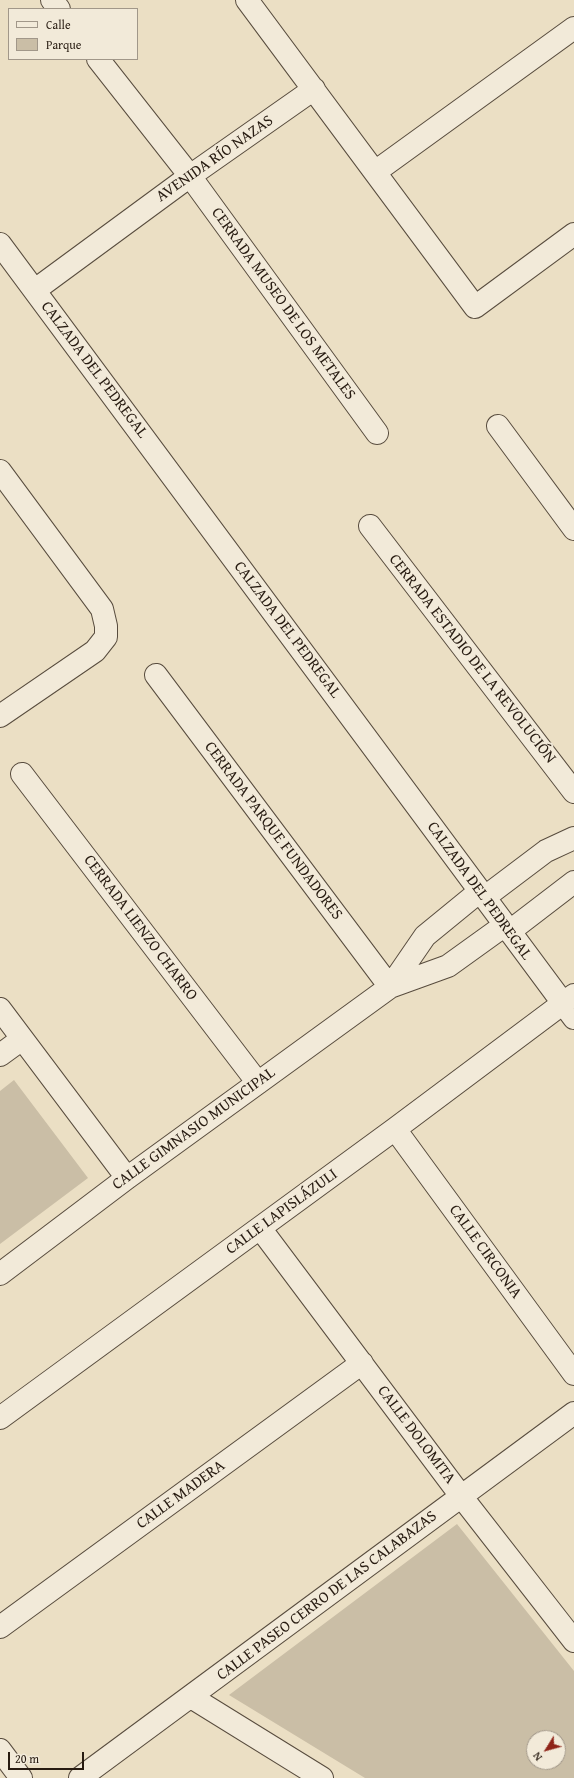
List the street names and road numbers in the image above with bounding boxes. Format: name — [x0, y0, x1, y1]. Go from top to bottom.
street label: AVENIDA RÍO NAZAS — [153, 111, 277, 207]
street label: CERRADA MUSEO DE LOS METALES — [207, 204, 359, 404]
street label: CALZADA DEL PEDREGAL — [36, 298, 152, 442]
street label: CERRADA ESTADIO DE LA REVOLUCIÓN — [384, 551, 560, 767]
street label: CALZADA DEL PEDREGAL — [229, 558, 345, 702]
street label: CERRADA PARQUE FUNDADORES — [200, 738, 346, 924]
street label: CALZADA DEL PEDREGAL — [422, 818, 536, 964]
street label: CERRADA LIENZO CHARRO — [79, 851, 201, 1005]
street label: CALLE GIMNASIO MUNICIPAL — [109, 1063, 279, 1195]
street label: CALLE LAPISLÁZULI — [222, 1165, 342, 1259]
street label: CALLE CIRCONIA — [444, 1201, 526, 1303]
street label: CALLE DOLOMITA — [373, 1382, 459, 1488]
street label: CALLE MADERA — [133, 1456, 229, 1534]
street label: CALLE PASEO CERRO DE LAS CALABAZAS — [213, 1507, 441, 1685]

